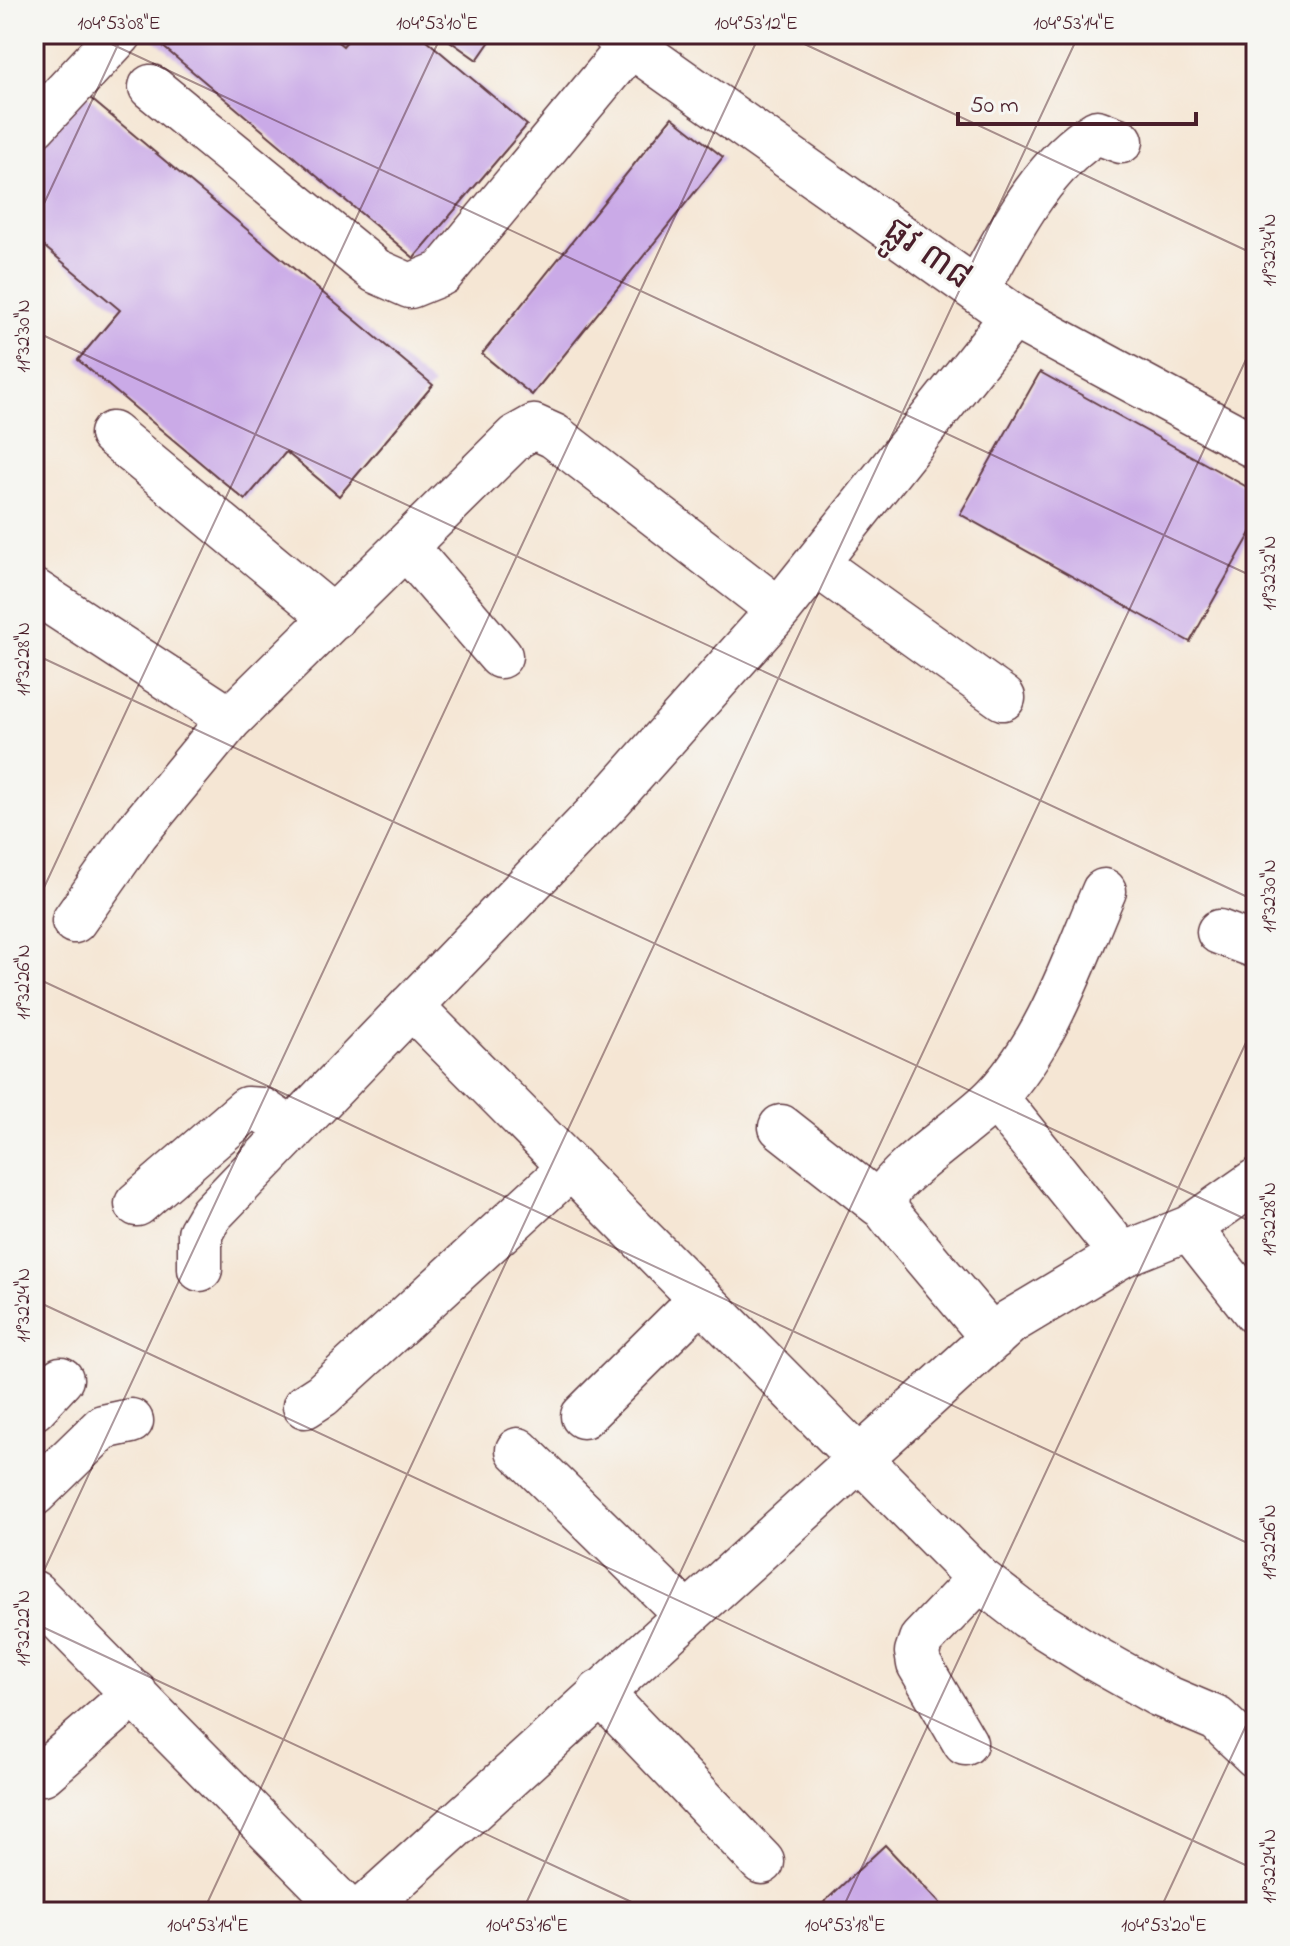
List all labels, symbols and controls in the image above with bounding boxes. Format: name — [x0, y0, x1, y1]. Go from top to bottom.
text: 104°53'08"E — [77, 10, 161, 39]
text: 104°53'10"E — [396, 10, 478, 39]
text: 104°53'12"E — [714, 10, 798, 39]
text: 104°53'14"E — [1033, 10, 1115, 39]
scale bar — [958, 76, 1196, 126]
text: 50 m — [970, 89, 1019, 124]
street label: ផ្លូវ ៣៨ — [871, 205, 982, 306]
text: 11°32'34"N — [1256, 213, 1285, 287]
text: 11°32'30"N — [10, 299, 39, 373]
text: 11°32'32"N — [1256, 536, 1285, 610]
text: 11°32'28"N — [10, 622, 39, 696]
text: 11°32'30"N — [1256, 859, 1285, 933]
text: 11°32'26"N — [10, 944, 39, 1020]
text: 11°32'28"N — [1256, 1182, 1285, 1256]
text: 11°32'24"N — [10, 1268, 39, 1342]
text: 11°32'26"N — [1256, 1504, 1285, 1580]
text: 11°32'22"N — [10, 1590, 39, 1666]
text: 11°32'24"N — [1256, 1829, 1285, 1903]
text: 104°53'14"E — [167, 1912, 249, 1941]
text: 104°53'16"E — [486, 1912, 568, 1941]
text: 104°53'18"E — [804, 1912, 886, 1941]
text: 104°53'20"E — [1121, 1912, 1207, 1941]

